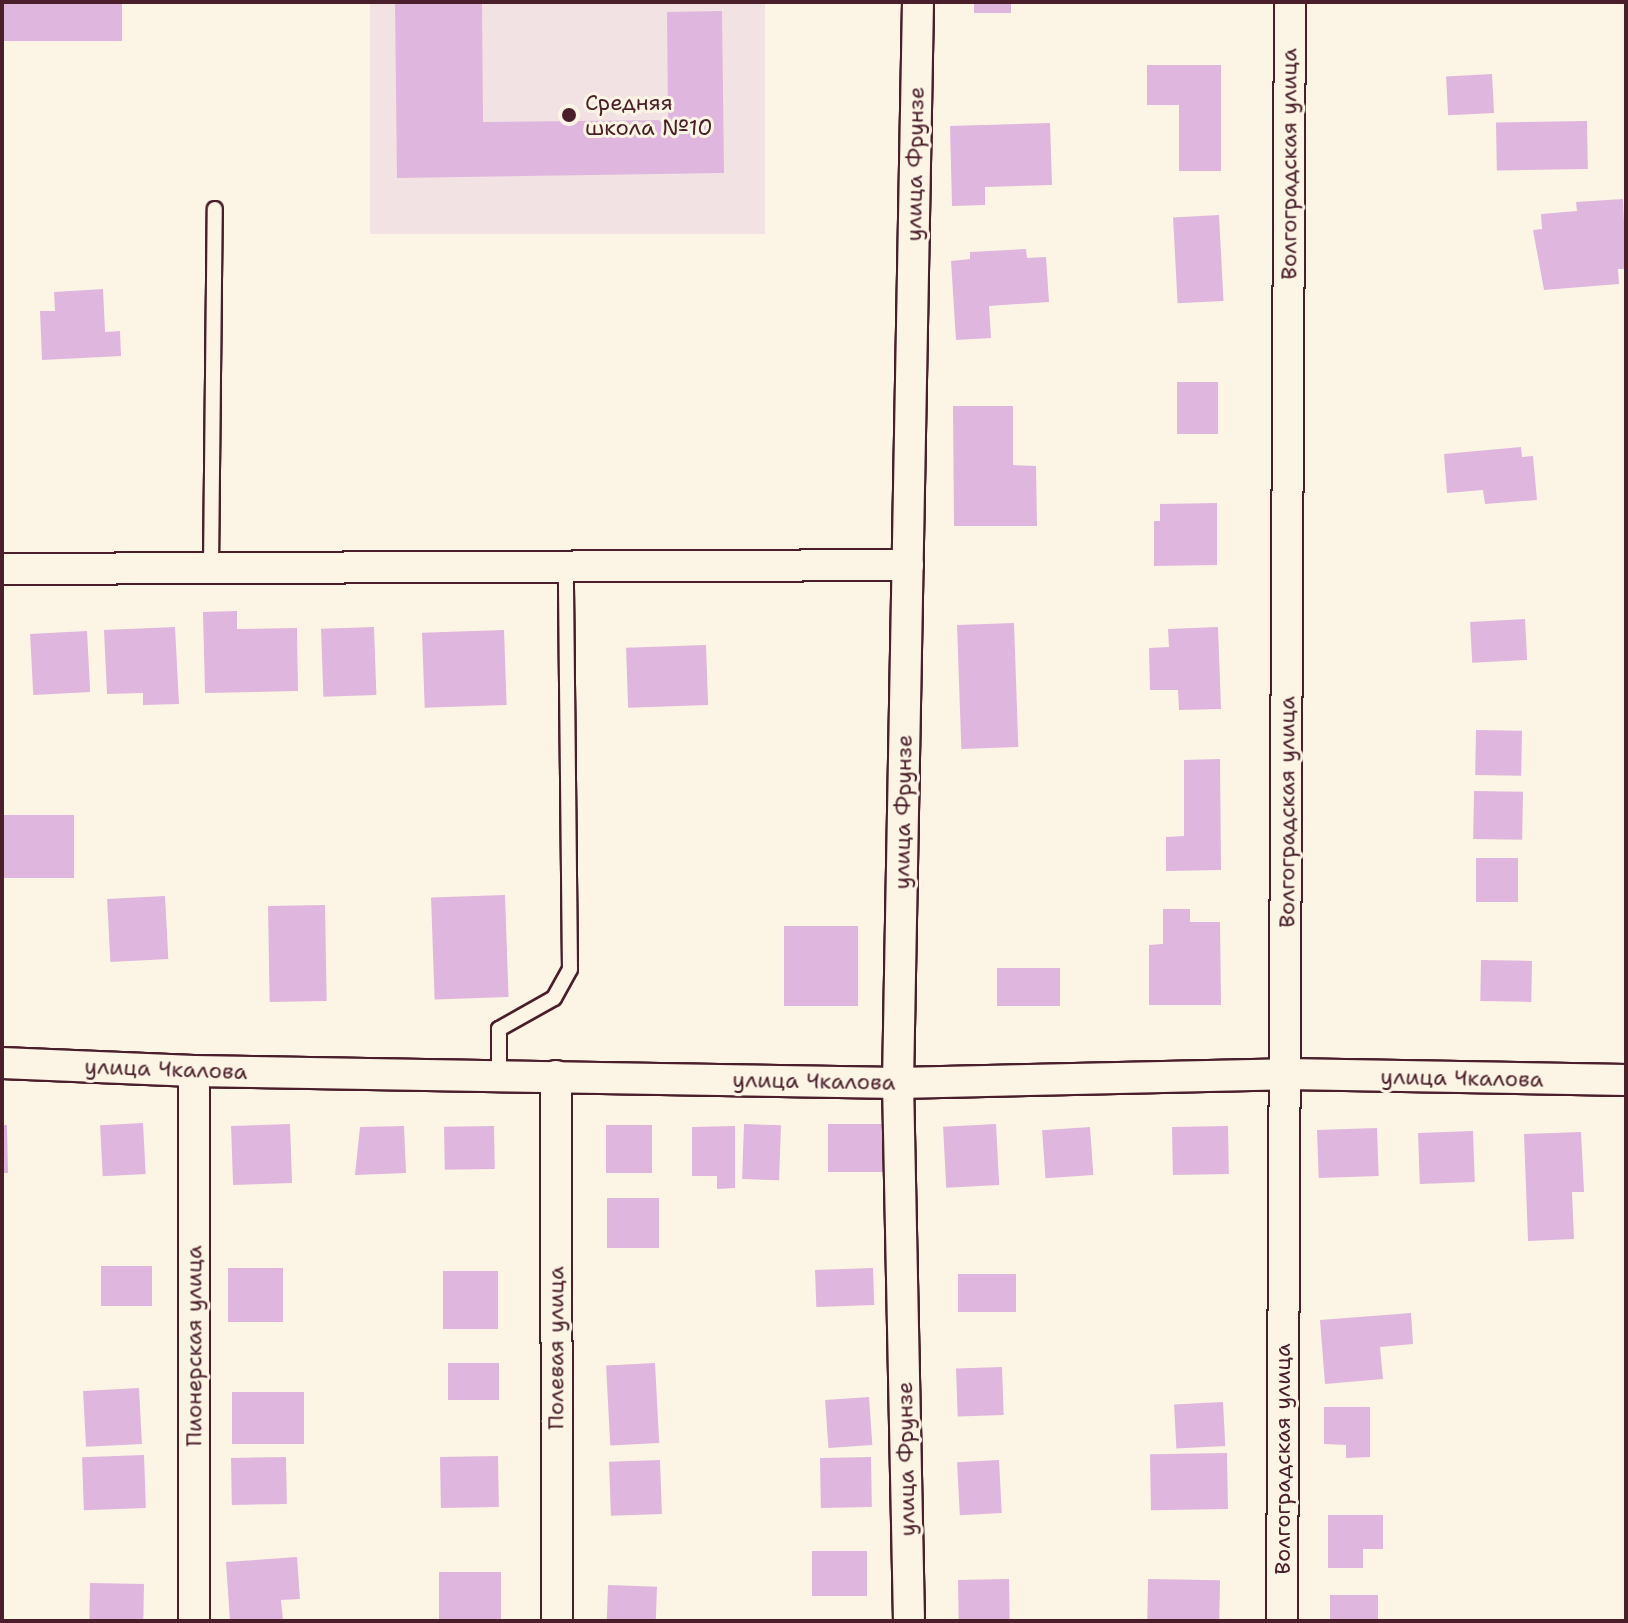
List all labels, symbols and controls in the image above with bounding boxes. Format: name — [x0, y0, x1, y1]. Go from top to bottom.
street label: Волгоградская улица — [1276, 48, 1302, 280]
street label: улица Фрунзе — [900, 86, 930, 242]
place label: Средняя школа №10 — [585, 89, 713, 140]
marker: Средняя школа №10 — [560, 106, 578, 124]
street label: Волгоградская улица — [1274, 696, 1300, 928]
street label: улица Фрунзе — [888, 734, 918, 890]
street label: улица Чкалова — [84, 1053, 248, 1085]
street label: улица Чкалова — [1380, 1063, 1544, 1093]
street label: улица Чкалова — [732, 1066, 896, 1096]
street label: Пионерская улица — [181, 1245, 207, 1447]
street label: Полевая улица — [543, 1266, 569, 1430]
street label: Волгоградская улица — [1270, 1343, 1296, 1575]
street label: улица Фрунзе — [891, 1381, 921, 1537]

